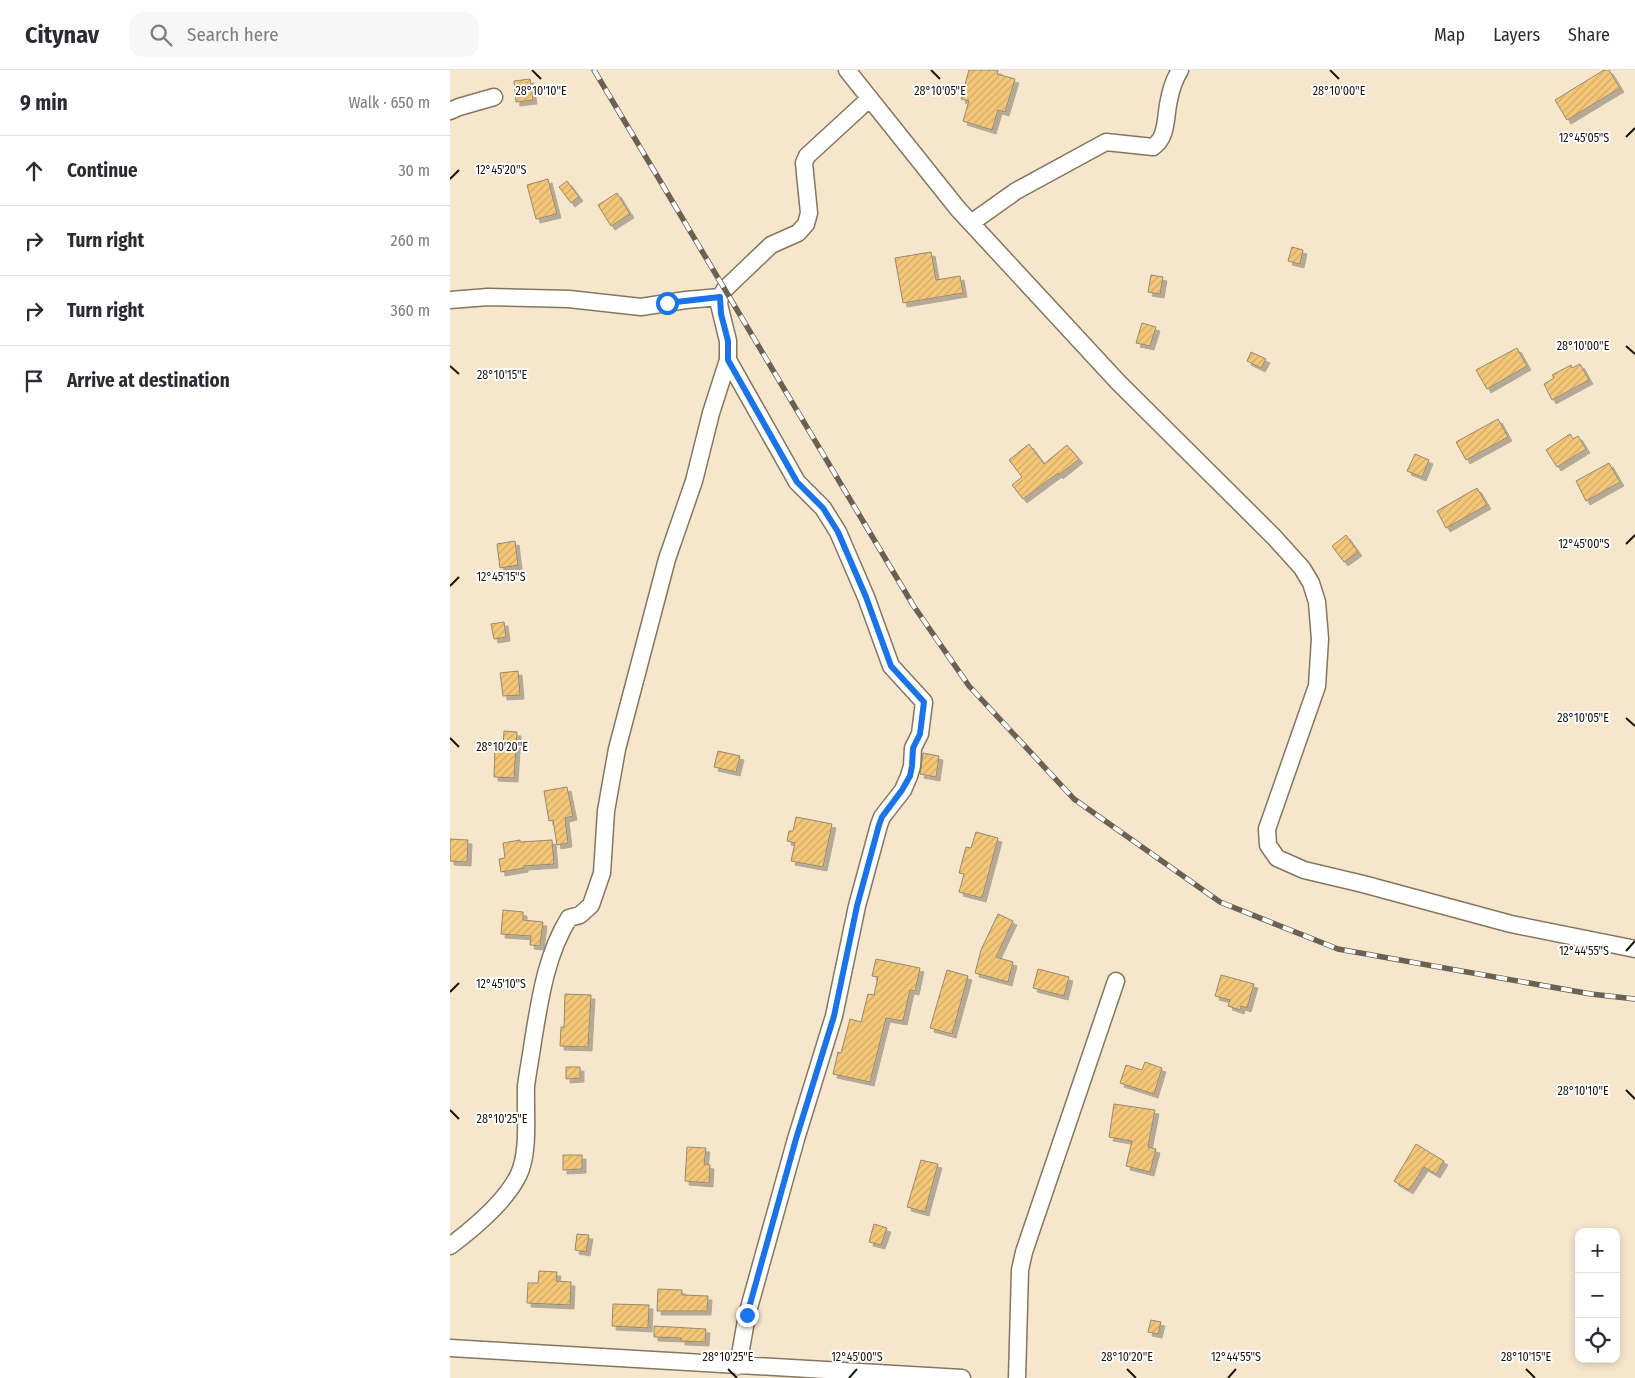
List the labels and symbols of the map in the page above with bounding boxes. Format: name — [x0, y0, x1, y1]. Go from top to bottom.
text: 28°10'10"E — [515, 84, 567, 98]
text: 28°10'05"E — [914, 84, 966, 98]
text: 28°10'00"E — [1313, 84, 1366, 98]
text: 12°45'05"S — [1559, 131, 1609, 145]
text: 12°45'20"S — [476, 163, 526, 177]
route start — [656, 292, 679, 315]
text: 28°10'00"E — [1557, 339, 1610, 353]
text: 28°10'15"E — [477, 368, 527, 382]
text: 12°45'00"S — [1558, 537, 1610, 551]
text: 12°45'15"S — [476, 570, 526, 584]
text: 28°10'05"E — [1557, 711, 1609, 725]
text: 28°10'20"E — [476, 740, 528, 754]
text: 12°44'55"S — [1559, 944, 1609, 958]
text: 12°45'10"S — [476, 977, 526, 991]
text: 28°10'10"E — [1557, 1084, 1609, 1098]
text: 28°10'25"E — [477, 1112, 528, 1126]
route end — [736, 1304, 759, 1327]
text: 28°10'25"E — [703, 1350, 754, 1364]
text: 12°45'00"S — [831, 1350, 883, 1364]
text: 28°10'20"E — [1101, 1350, 1153, 1364]
text: 12°44'55"S — [1211, 1350, 1261, 1364]
text: 28°10'15"E — [1501, 1350, 1551, 1364]

